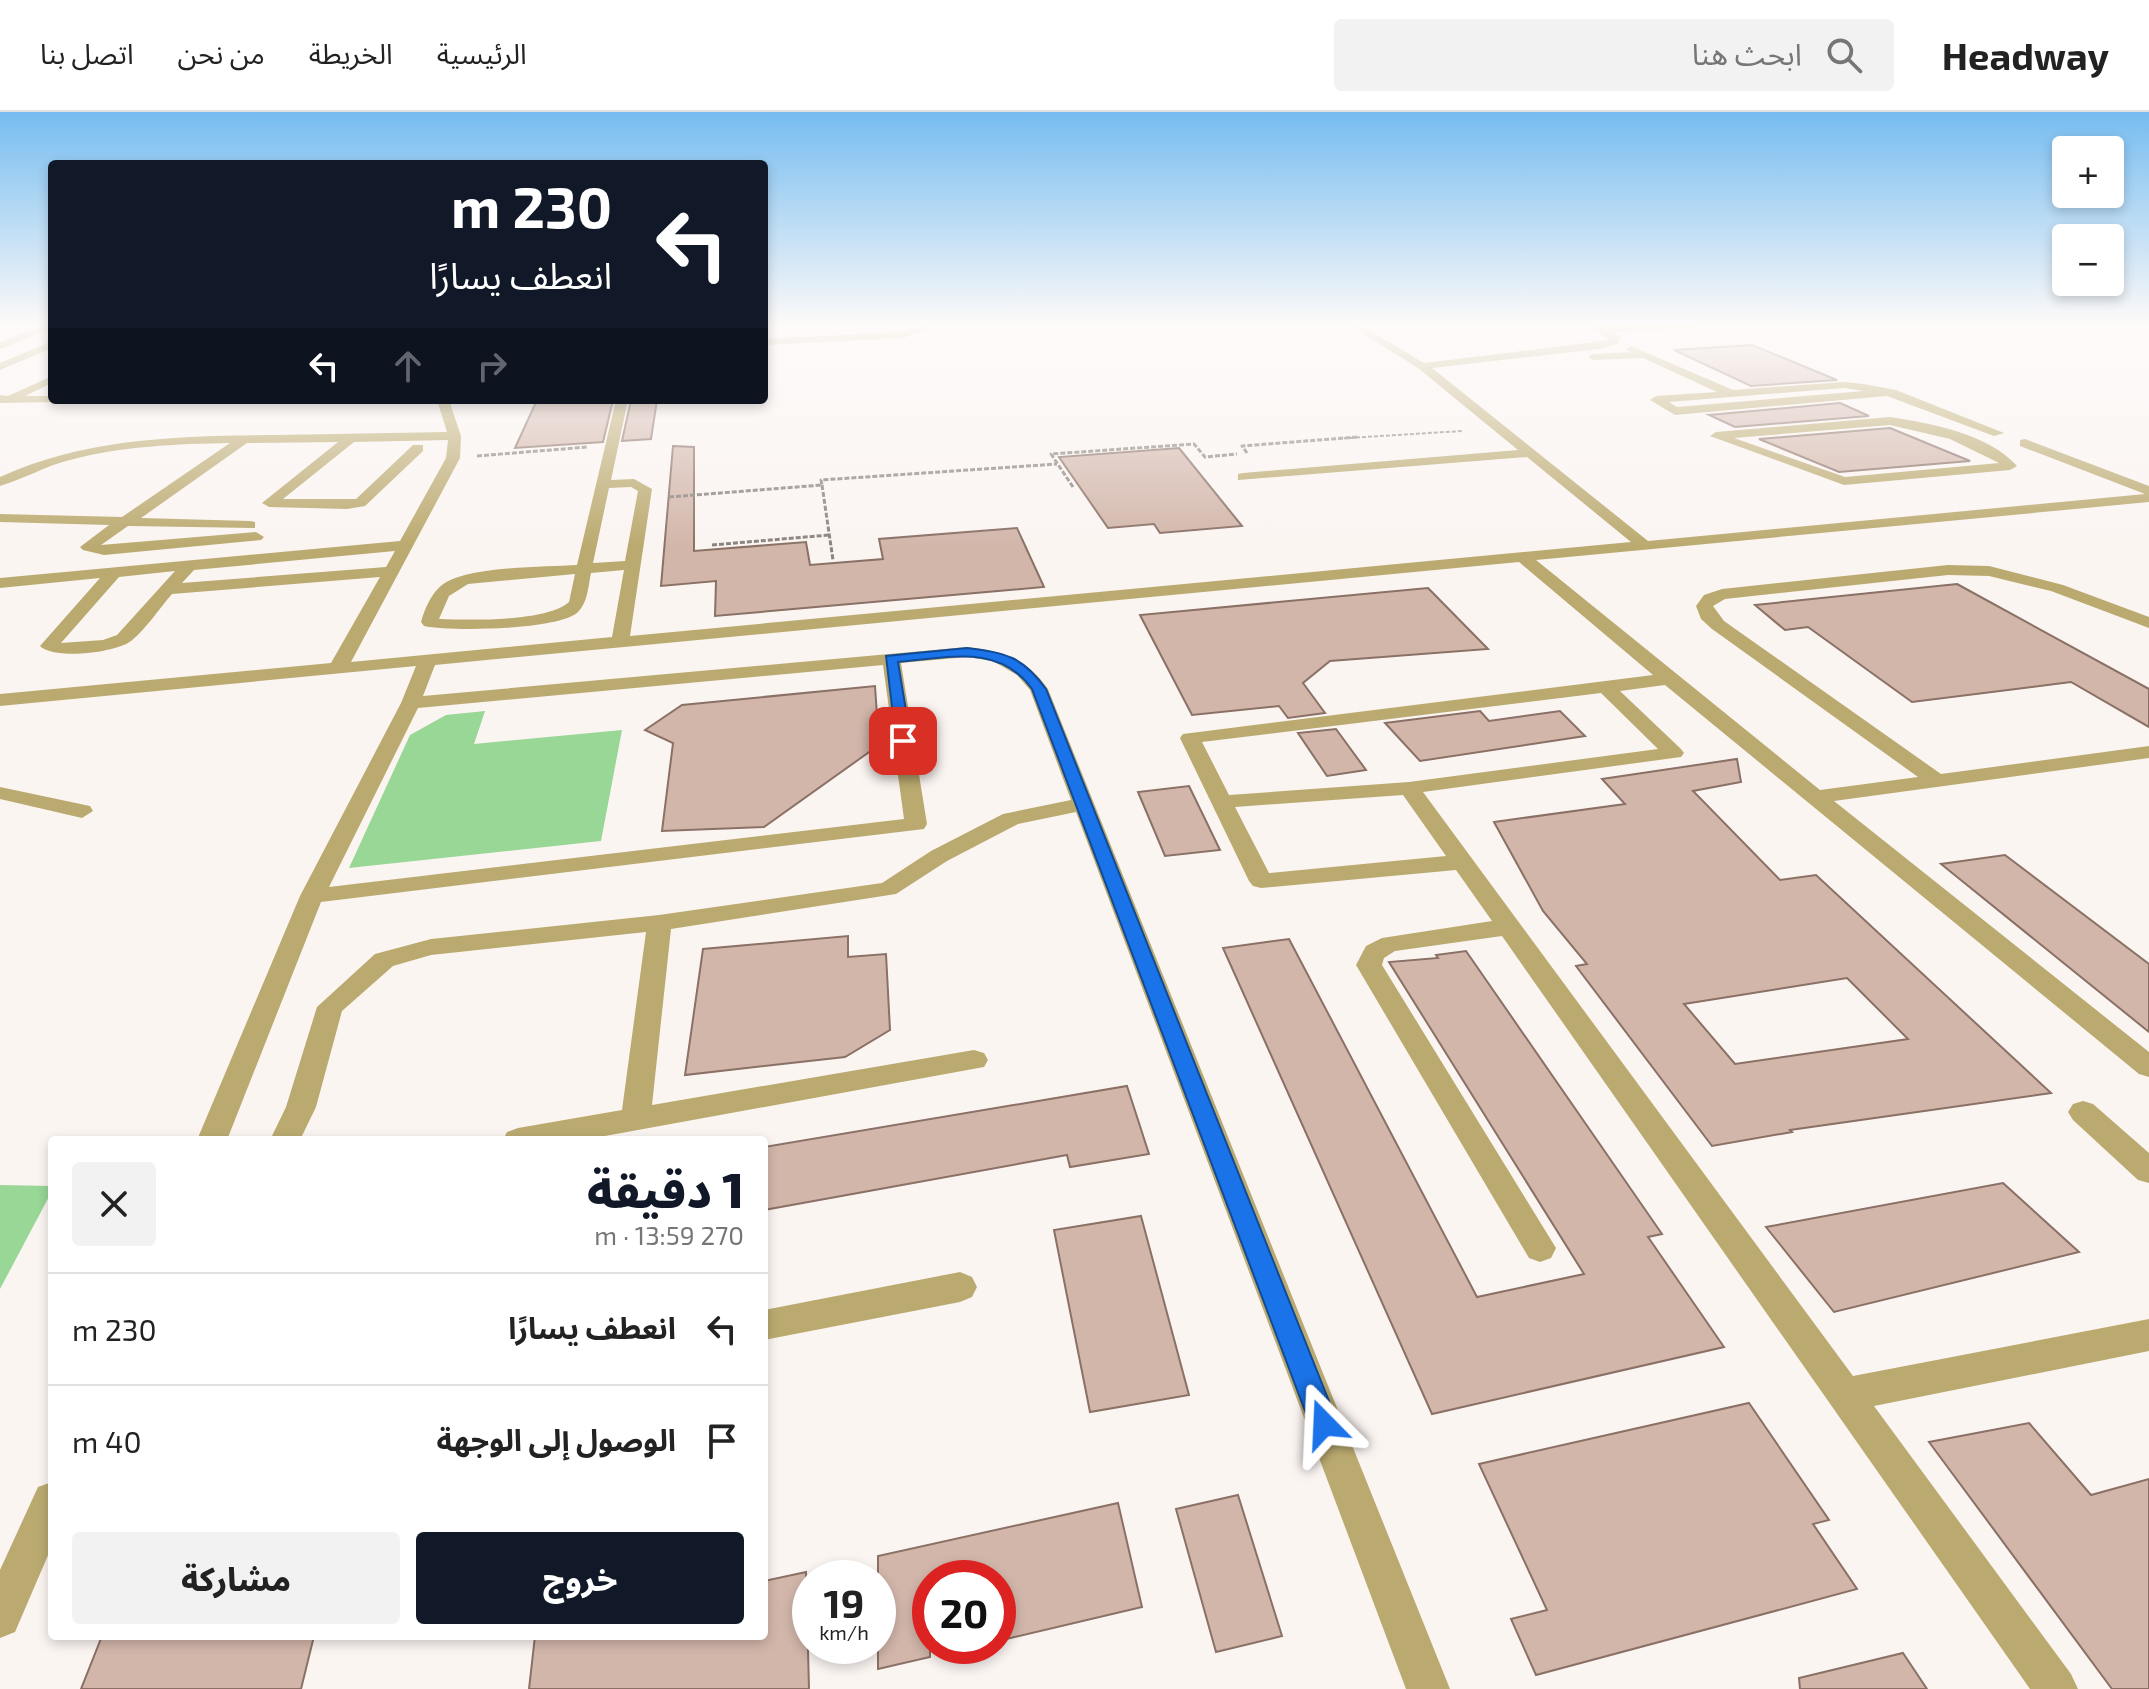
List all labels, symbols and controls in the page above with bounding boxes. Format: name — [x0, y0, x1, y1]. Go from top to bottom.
search box — [1334, 19, 1894, 91]
text: Headway — [1942, 32, 2109, 78]
icon: search — [1822, 33, 1866, 77]
text: ابحث هنا — [1692, 35, 1802, 71]
text: اتصل بنا — [40, 36, 134, 70]
text: من نحن — [178, 36, 265, 70]
text: الخريطة — [309, 36, 393, 70]
text: الرئيسية — [437, 36, 527, 70]
map controls — [2052, 136, 2124, 296]
button: + — [2052, 136, 2124, 208]
text: 230 m — [451, 172, 612, 239]
icon: left — [640, 192, 744, 296]
button: − — [2052, 224, 2124, 296]
text: انعطف يسارًا — [429, 253, 612, 296]
icon: left — [302, 344, 346, 388]
icon: ahead — [386, 344, 430, 388]
icon: right — [470, 344, 514, 388]
pin — [869, 707, 937, 775]
icon: arrive — [881, 719, 925, 763]
text: 1 دقيقة — [587, 1160, 744, 1218]
button: close — [72, 1162, 156, 1246]
text: 270 m · 13:59 — [594, 1219, 744, 1250]
icon: left — [700, 1307, 744, 1351]
text: انعطف يسارًا — [508, 1309, 676, 1345]
text: 230 m — [72, 1311, 157, 1347]
position arrow — [1282, 1382, 1366, 1466]
icon: arrive — [700, 1419, 744, 1463]
text: الوصول إلى الوجهة — [437, 1421, 676, 1457]
text: 40 m — [72, 1423, 142, 1459]
button: مشاركة — [72, 1532, 400, 1624]
button: خروج — [416, 1532, 744, 1624]
speed limit sign: 20 — [912, 1560, 1016, 1664]
text: 19 — [824, 1578, 864, 1626]
text: km/h — [819, 1620, 869, 1644]

